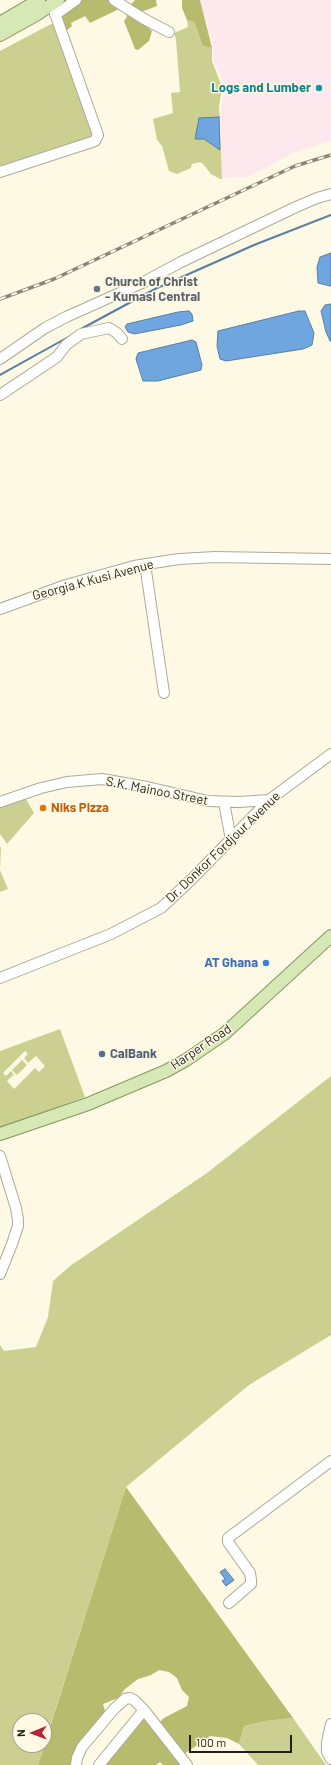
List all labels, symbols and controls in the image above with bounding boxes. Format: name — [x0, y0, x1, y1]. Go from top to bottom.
place label: Logs and Lumber — [211, 80, 311, 96]
marker: Logs and Lumber — [314, 83, 324, 93]
place label: Church of Christ - Kumasi Central — [105, 274, 200, 305]
marker: Church of Christ - Kumasi Central — [92, 284, 102, 294]
street label: Georgia K Kusi Avenue — [31, 556, 155, 604]
street label: S.K. Mainoo Street — [105, 773, 209, 809]
street label: Dr. Donkor Fordjour Avenue — [163, 788, 283, 906]
place label: Niks Pizza — [51, 800, 109, 816]
marker: Niks Pizza — [38, 803, 48, 813]
place label: AT Ghana — [204, 955, 258, 971]
marker: AT Ghana — [261, 958, 271, 968]
street label: Harper Road — [168, 1021, 234, 1073]
place label: CalBank — [110, 1046, 157, 1062]
marker: CalBank — [97, 1049, 107, 1059]
north arrow — [12, 1713, 52, 1753]
scale bar — [191, 1727, 294, 1753]
text: N — [14, 1729, 27, 1737]
text: 100 m — [196, 1735, 226, 1749]

